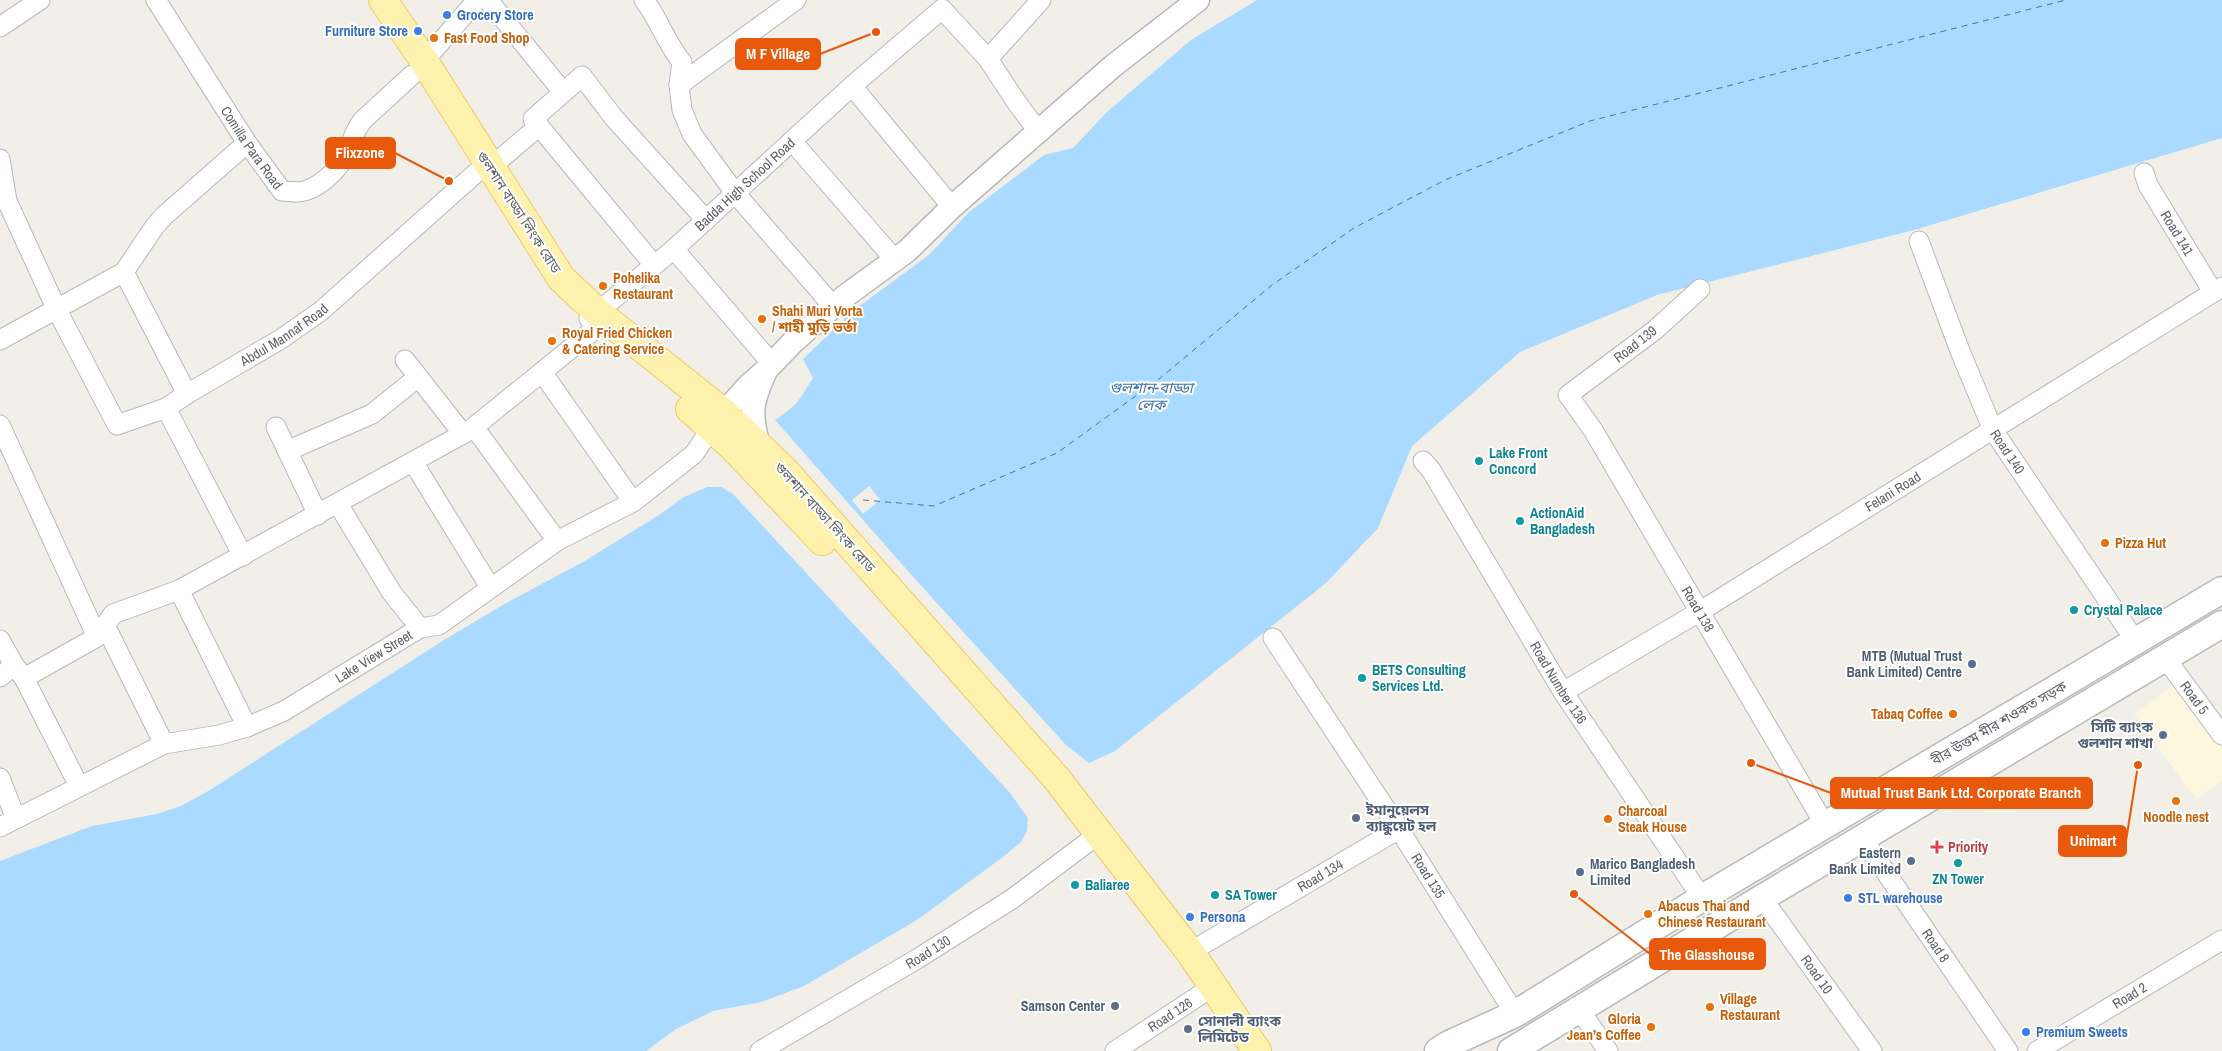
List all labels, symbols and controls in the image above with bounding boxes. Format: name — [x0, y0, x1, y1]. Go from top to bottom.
place label: Grocery Store — [457, 6, 534, 24]
marker: Grocery Store — [441, 9, 453, 21]
place label: Furniture Store — [325, 22, 408, 40]
marker: Furniture Store — [412, 25, 424, 37]
place label: Fast Food Shop — [444, 29, 530, 47]
marker: Fast Food Shop — [428, 32, 440, 44]
callout: M F Village — [736, 39, 820, 69]
text: M F Village — [746, 43, 810, 64]
street label: Comilla Para Road — [217, 103, 287, 193]
street label: Badda High School Road — [691, 134, 799, 235]
callout: Flixzone — [326, 138, 395, 168]
text: Flixzone — [335, 142, 385, 163]
street label: গুলশান বাড্ডা লিংক রোড — [473, 148, 566, 277]
street label: Road 141 — [2157, 207, 2198, 260]
place label: Pohelika Restaurant — [613, 269, 673, 303]
marker: Pohelika Restaurant — [597, 280, 609, 292]
street label: Abdul Mannaf Road — [236, 300, 332, 371]
place label: Shahi Muri Vorta / শাহী মুড়ি ভর্তা — [772, 302, 863, 336]
marker: Shahi Muri Vorta / শাহী মুড়ি ভর্তা — [756, 313, 768, 325]
street label: Road 139 — [1610, 322, 1660, 366]
place label: Royal Fried Chicken & Catering Service — [562, 324, 672, 358]
marker: Royal Fried Chicken & Catering Service — [546, 335, 558, 347]
water label: গুলশান-বাড্ডা লেক — [1109, 377, 1196, 415]
street label: Road 140 — [1986, 426, 2029, 477]
place label: Lake Front Concord — [1489, 444, 1548, 478]
marker: Lake Front Concord — [1473, 455, 1485, 467]
street label: গুলশান বাড্ডা লিংক রোড — [771, 458, 880, 577]
street label: Felani Road — [1862, 468, 1924, 516]
place label: ActionAid Bangladesh — [1530, 504, 1595, 538]
marker: ActionAid Bangladesh — [1514, 515, 1526, 527]
place label: Pizza Hut — [2115, 534, 2166, 552]
marker: Pizza Hut — [2099, 537, 2111, 549]
street label: Road 138 — [1678, 583, 1718, 635]
place label: Crystal Palace — [2084, 601, 2163, 619]
marker: Crystal Palace — [2068, 604, 2080, 616]
street label: Lake View Street — [332, 626, 416, 687]
street label: Road Number 136 — [1526, 638, 1591, 727]
place label: MTB (Mutual Trust Bank Limited) Centre — [1847, 647, 1962, 681]
marker: MTB (Mutual Trust Bank Limited) Centre — [1966, 658, 1978, 670]
place label: BETS Consulting Services Ltd. — [1372, 661, 1466, 695]
marker: BETS Consulting Services Ltd. — [1356, 672, 1368, 684]
street label: বীর উত্তম মীর শওকত সড়ক — [1927, 677, 2071, 770]
street label: Road 5 — [2176, 677, 2213, 718]
place label: Tabaq Coffee — [1871, 705, 1943, 723]
marker: Tabaq Coffee — [1947, 708, 1959, 720]
place label: সিটি ব্যাংক গুলশান শাখা — [2077, 718, 2154, 752]
marker: সিটি ব্যাংক গুলশান শাখা — [2157, 729, 2169, 741]
callout: Mutual Trust Bank Ltd. Corporate Branch — [1831, 778, 2092, 808]
text: Mutual Trust Bank Ltd. Corporate Branch — [1841, 782, 2081, 803]
marker: Noodle nest — [2170, 795, 2182, 807]
place label: ইমানুয়েলস ব্যাঙ্কুয়েট হল — [1365, 801, 1437, 836]
place label: Charcoal Steak House — [1618, 802, 1687, 836]
place label: Noodle nest — [2143, 808, 2209, 826]
marker: ইমানুয়েলস ব্যাঙ্কুয়েট হল — [1350, 812, 1362, 824]
marker: Charcoal Steak House — [1602, 813, 1614, 825]
callout: Unimart — [2059, 826, 2126, 856]
text: Unimart — [2070, 830, 2116, 851]
place label: Priority — [1948, 838, 1989, 856]
marker: Priority — [1930, 840, 1944, 854]
place label: Eastern Bank Limited — [1829, 844, 1901, 878]
street label: Road 135 — [1407, 850, 1449, 902]
street label: Road 134 — [1294, 855, 1347, 896]
place label: Marico Bangladesh Limited — [1590, 855, 1695, 889]
marker: Eastern Bank Limited — [1905, 855, 1917, 867]
marker: ZN Tower — [1952, 857, 1964, 869]
marker: Marico Bangladesh Limited — [1574, 866, 1586, 878]
place label: ZN Tower — [1932, 870, 1984, 888]
place label: Baliaree — [1085, 876, 1130, 894]
marker: Baliaree — [1069, 879, 1081, 891]
place label: SA Tower — [1225, 886, 1277, 904]
marker: SA Tower — [1209, 889, 1221, 901]
place label: STL warehouse — [1858, 889, 1943, 907]
marker: STL warehouse — [1842, 892, 1854, 904]
place label: Abacus Thai and Chinese Restaurant — [1658, 897, 1766, 931]
place label: Persona — [1200, 908, 1246, 926]
marker: Abacus Thai and Chinese Restaurant — [1642, 908, 1654, 920]
marker: Persona — [1184, 911, 1196, 923]
street label: Road 8 — [1918, 925, 1954, 966]
street label: Road 130 — [902, 931, 954, 973]
callout: The Glasshouse — [1650, 939, 1765, 969]
text: The Glasshouse — [1659, 944, 1755, 965]
street label: Road 10 — [1797, 951, 1837, 997]
street label: Road 2 — [2109, 978, 2150, 1013]
place label: Village Restaurant — [1720, 990, 1780, 1024]
street label: Road 126 — [1144, 993, 1196, 1036]
place label: Samson Center — [1021, 997, 1106, 1015]
marker: Samson Center — [1109, 1000, 1121, 1012]
marker: Village Restaurant — [1704, 1001, 1716, 1013]
place label: Gloria Jean’s Coffee — [1567, 1010, 1642, 1044]
place label: সোনালী ব্যাংক লিমিটেড — [1197, 1012, 1282, 1046]
marker: Gloria Jean’s Coffee — [1645, 1021, 1657, 1033]
marker: সোনালী ব্যাংক লিমিটেড — [1182, 1023, 1194, 1035]
place label: Premium Sweets — [2036, 1023, 2128, 1041]
marker: Premium Sweets — [2020, 1026, 2032, 1038]

